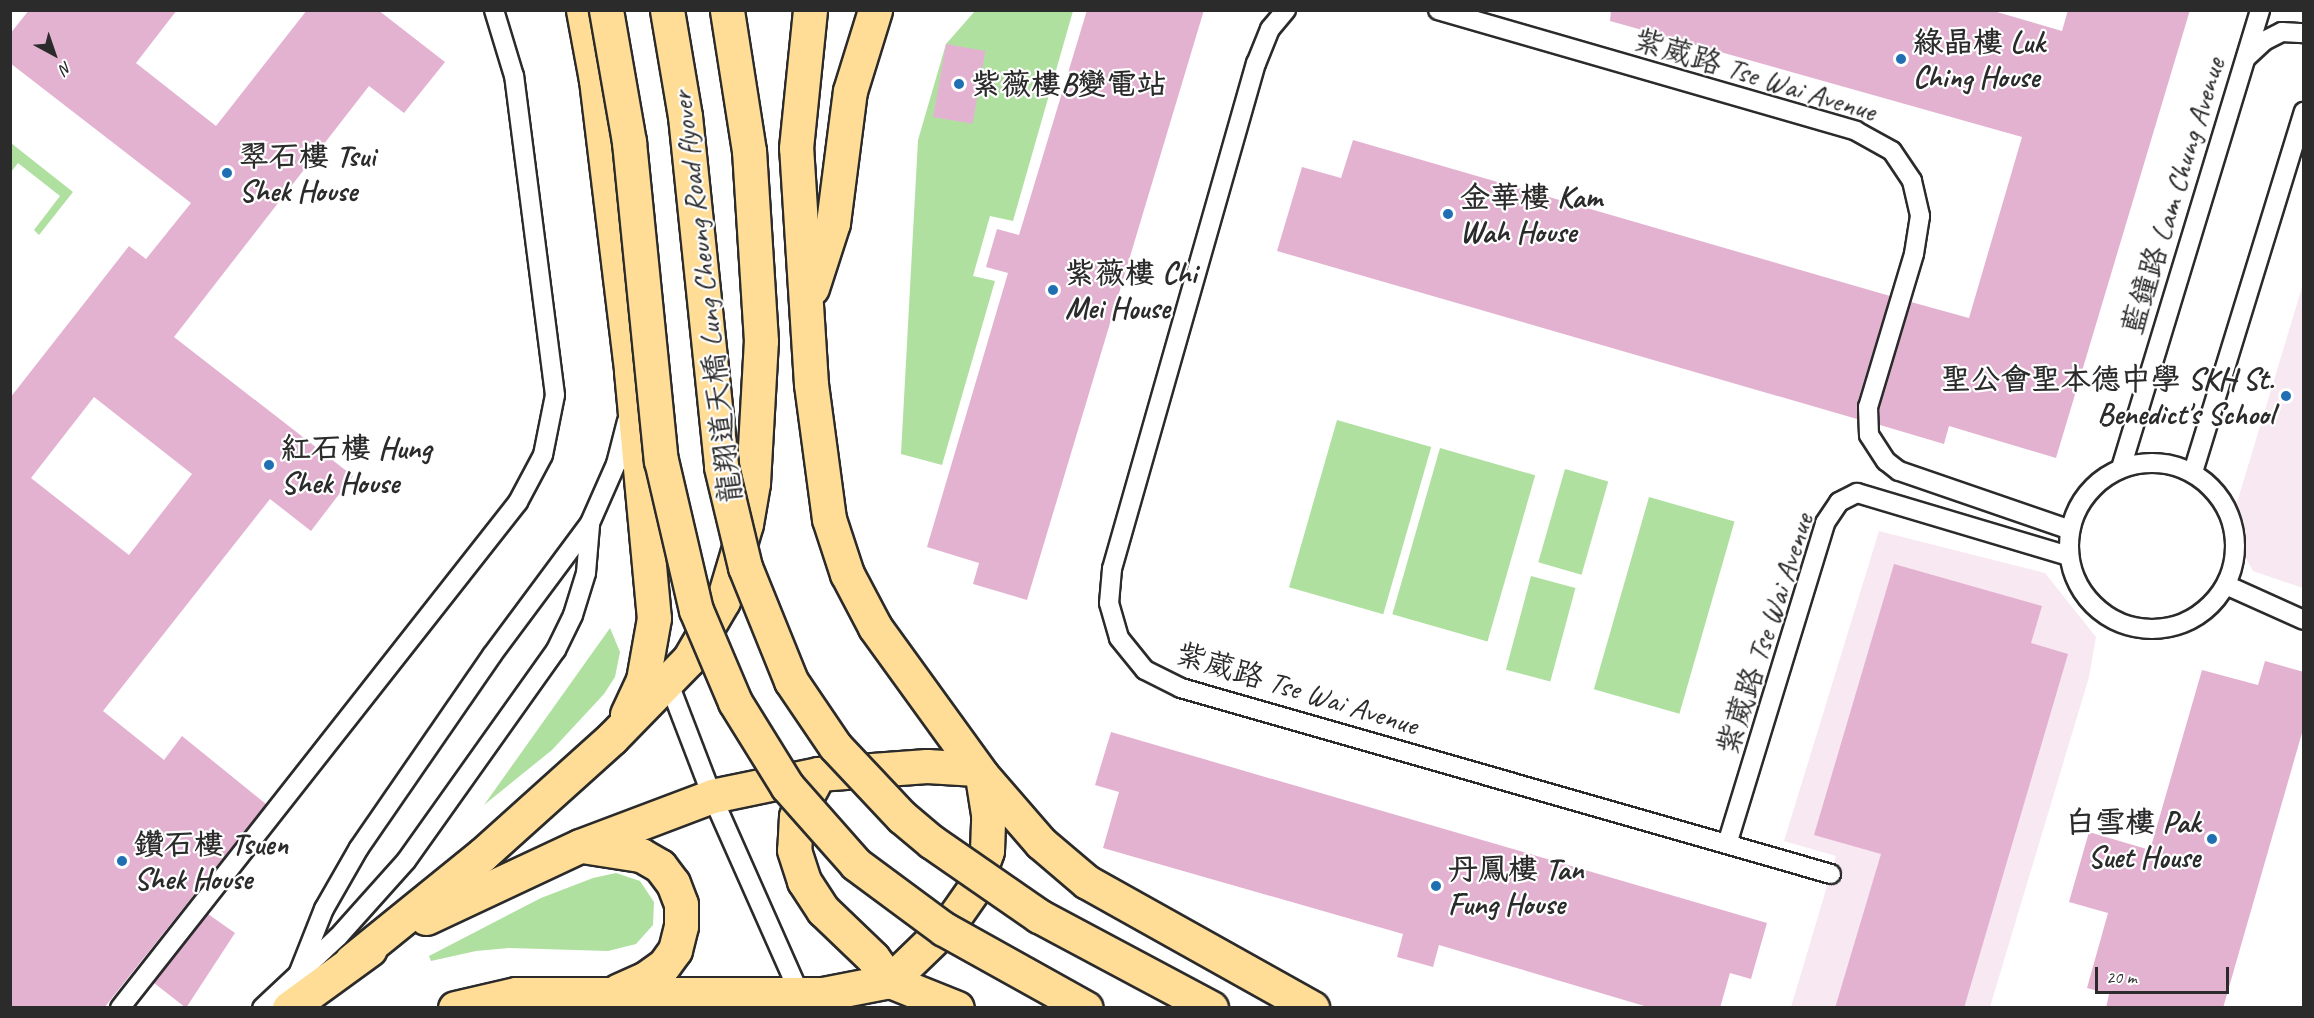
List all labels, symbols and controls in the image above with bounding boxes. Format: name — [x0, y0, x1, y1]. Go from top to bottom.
street label: 紫葳路 Tse Wai Avenue — [1629, 21, 1881, 129]
north arrow — [24, 24, 84, 84]
place label: 綠晶樓 Luk Ching House — [1913, 24, 2044, 94]
marker: 綠晶樓 Luk Ching House — [1894, 52, 1908, 66]
street label: 藍鐘路 Lam Chung Avenue — [2114, 54, 2232, 338]
text: N — [55, 57, 76, 79]
place label: 紫薇樓B變電站 — [971, 66, 1167, 102]
marker: 紫薇樓B變電站 — [952, 77, 966, 91]
street label: 龍翔道天橋 Lung Cheung Road flyover — [663, 89, 749, 505]
place label: 翠石樓 Tsui Shek House — [239, 138, 375, 208]
marker: 翠石樓 Tsui Shek House — [220, 166, 234, 180]
place label: 金華樓 Kam Wah House — [1460, 179, 1602, 250]
marker: 金華樓 Kam Wah House — [1441, 207, 1455, 221]
place label: 紫薇樓 Chi Mei House — [1065, 255, 1197, 326]
marker: 紫薇樓 Chi Mei House — [1046, 283, 1060, 297]
place label: 聖公會聖本德中學 SKH St. Benedict's School — [1941, 361, 2274, 431]
marker: 聖公會聖本德中學 SKH St. Benedict's School — [2279, 389, 2293, 403]
place label: 紅石樓 Hung Shek House — [281, 430, 431, 500]
marker: 紅石樓 Hung Shek House — [262, 458, 276, 472]
street label: 紫葳路 Tse Wai Avenue — [1709, 508, 1821, 760]
street label: 紫葳路 Tse Wai Avenue — [1171, 635, 1423, 743]
place label: 白雪樓 Pak Suet House — [2065, 804, 2200, 874]
place label: 鑽石樓 Tsuen Shek House — [134, 826, 288, 896]
marker: 白雪樓 Pak Suet House — [2205, 832, 2219, 846]
place label: 丹鳳樓 Tan Fung House — [1448, 851, 1583, 922]
marker: 鑽石樓 Tsuen Shek House — [115, 854, 129, 868]
marker: 丹鳳樓 Tan Fung House — [1429, 879, 1443, 893]
scale bar — [2098, 955, 2232, 993]
text: 20 m — [2106, 966, 2137, 988]

